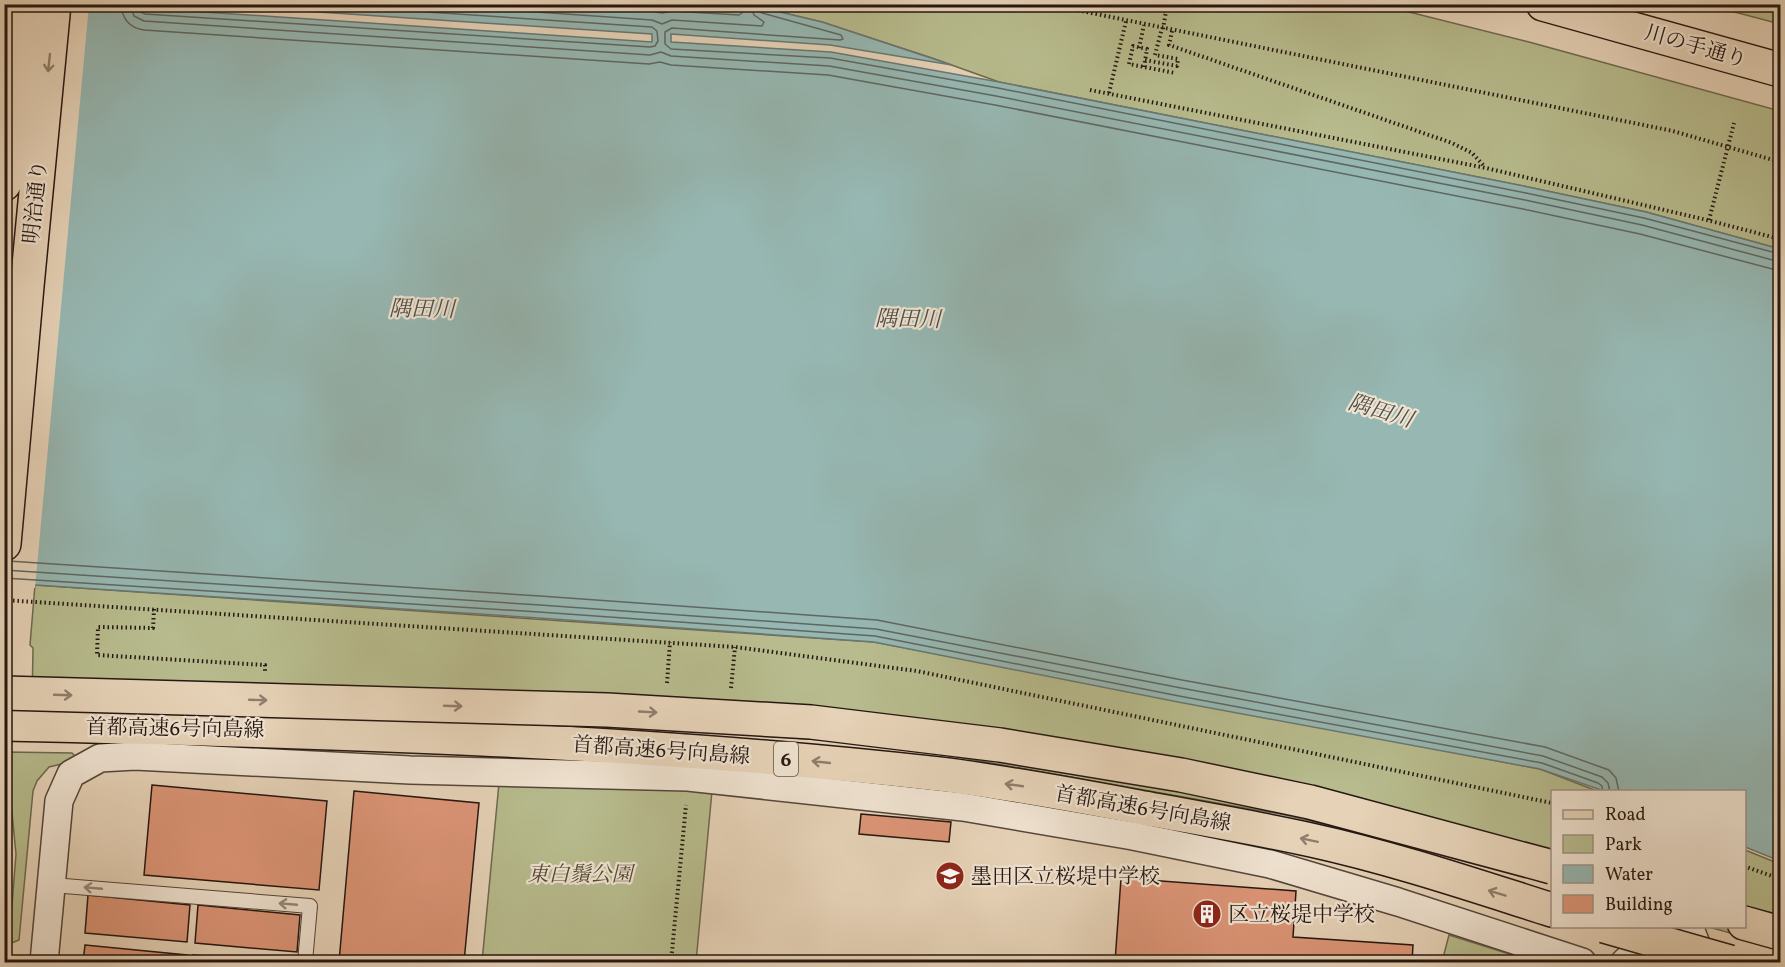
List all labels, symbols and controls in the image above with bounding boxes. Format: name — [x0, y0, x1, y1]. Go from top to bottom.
street label: 川の手通り — [1641, 19, 1750, 76]
one-way arrow — [43, 52, 54, 72]
street label: 明治通り — [18, 159, 55, 245]
water label: 隅田川 — [389, 294, 457, 327]
water label: 隅田川 — [875, 304, 943, 337]
water label: 隅田川 — [1344, 388, 1418, 437]
one-way arrow — [52, 689, 72, 701]
one-way arrow — [247, 695, 267, 706]
one-way arrow — [442, 700, 462, 711]
one-way arrow — [637, 707, 657, 718]
street label: 首都高速6号向島線 — [85, 713, 265, 746]
street label: 首都高速6号向島線 — [571, 731, 751, 772]
road number: 6 — [774, 742, 798, 776]
one-way arrow — [811, 756, 831, 767]
one-way arrow — [1005, 779, 1025, 790]
street label: 首都高速6号向島線 — [1052, 780, 1233, 839]
legend — [1551, 790, 1746, 928]
text: Road — [1605, 803, 1646, 828]
text: Park — [1605, 833, 1642, 858]
one-way arrow — [1300, 834, 1319, 845]
school or university icon: 墨田区立桜堤中学校 — [934, 860, 966, 892]
park label: 東白鬚公園 — [528, 861, 635, 890]
place label: 墨田区立桜堤中学校 — [971, 863, 1160, 892]
text: Water — [1605, 863, 1653, 888]
one-way arrow — [84, 882, 104, 893]
one-way arrow — [1488, 887, 1507, 898]
text: Building — [1605, 893, 1673, 918]
one-way arrow — [278, 898, 298, 909]
building icon: 区立桜堤中学校 — [1191, 898, 1223, 930]
place label: 区立桜堤中学校 — [1228, 901, 1375, 930]

